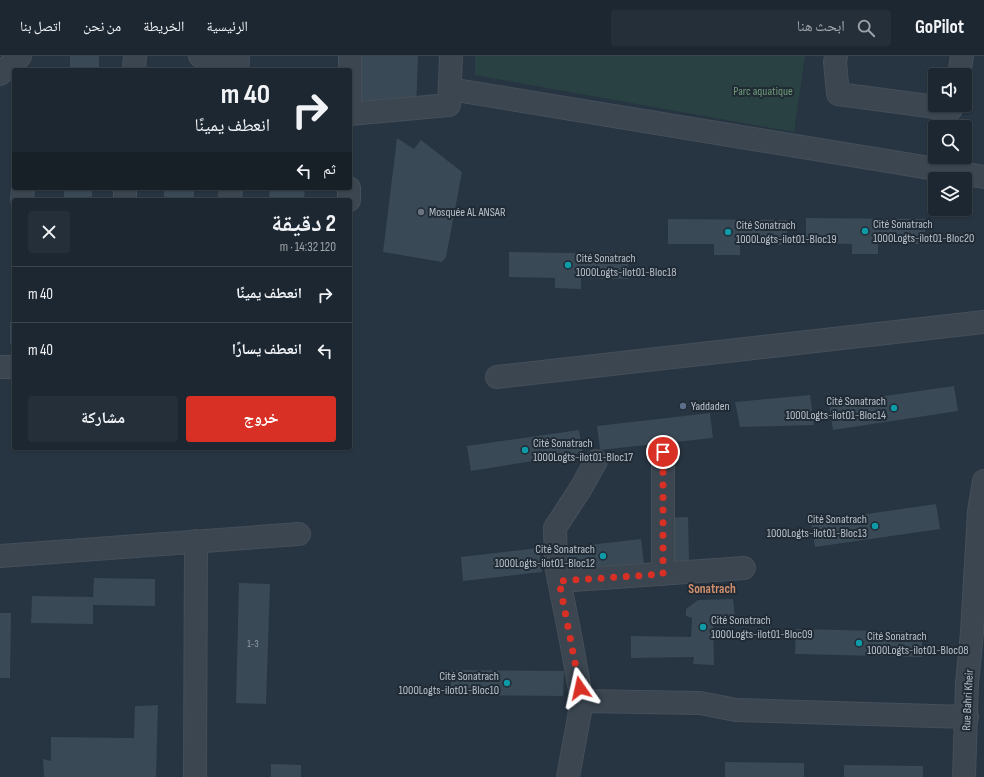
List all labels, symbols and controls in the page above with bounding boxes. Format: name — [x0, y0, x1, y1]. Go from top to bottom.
search box — [611, 10, 891, 46]
text: GoPilot — [915, 16, 964, 39]
text: ابحث هنا — [797, 17, 845, 36]
icon: search — [855, 17, 877, 39]
text: اتصل بنا — [20, 18, 61, 35]
text: من نحن — [83, 18, 121, 35]
text: الخريطة — [143, 18, 184, 35]
text: الرئيسية — [206, 18, 248, 35]
map controls — [928, 68, 972, 216]
button: sound — [928, 68, 972, 112]
text: 40 m — [221, 78, 270, 111]
icon: right — [284, 84, 336, 136]
park label: Parc aquatique — [733, 84, 793, 99]
text: انعطف يمينًا — [195, 115, 270, 136]
button: search — [928, 120, 972, 164]
icon: left — [293, 160, 315, 182]
text: ثم — [323, 160, 336, 179]
button: layers — [928, 172, 972, 216]
place label: Mosquée AL ANSAR — [429, 205, 506, 220]
marker: Mosquée AL ANSAR — [416, 207, 426, 217]
text: 2 دقيقة — [271, 209, 336, 238]
button: close — [28, 211, 70, 253]
place label: Cité Sonatrach 1000Logts-ilot01-Bloc20 — [873, 217, 974, 246]
place label: Cité Sonatrach 1000Logts-ilot01-Bloc19 — [736, 218, 836, 247]
marker: Cité Sonatrach 1000Logts-ilot01-Bloc20 — [860, 226, 870, 236]
marker: Cité Sonatrach 1000Logts-ilot01-Bloc19 — [723, 227, 733, 237]
text: 120 m · 14:32 — [280, 239, 336, 255]
place label: Cité Sonatrach 1000Logts-ilot01-Bloc18 — [576, 251, 676, 280]
marker: Cité Sonatrach 1000Logts-ilot01-Bloc18 — [563, 260, 573, 270]
text: انعطف يمينًا — [236, 284, 302, 303]
icon: right — [314, 284, 336, 306]
text: 40 m — [28, 285, 53, 304]
text: انعطف يسارًا — [232, 340, 302, 359]
icon: left — [314, 340, 336, 362]
text: 40 m — [28, 341, 53, 360]
place label: Cité Sonatrach 1000Logts-ilot01-Bloc14 — [786, 394, 886, 423]
button: مشاركة — [28, 396, 178, 442]
button: خروج — [186, 396, 336, 442]
place label: Yaddaden — [691, 399, 730, 414]
marker: Yaddaden — [678, 401, 688, 411]
marker: Cité Sonatrach 1000Logts-ilot01-Bloc14 — [889, 403, 899, 413]
pin — [646, 435, 680, 469]
place label: Cité Sonatrach 1000Logts-ilot01-Bloc17 — [533, 436, 633, 465]
icon: arrive — [652, 441, 674, 463]
marker: Cité Sonatrach 1000Logts-ilot01-Bloc17 — [520, 445, 530, 455]
place label: Cité Sonatrach 1000Logts-ilot01-Bloc13 — [767, 512, 867, 541]
marker: Cité Sonatrach 1000Logts-ilot01-Bloc13 — [870, 521, 880, 531]
place label: Cité Sonatrach 1000Logts-ilot01-Bloc12 — [495, 542, 595, 571]
marker: Cité Sonatrach 1000Logts-ilot01-Bloc12 — [598, 551, 608, 561]
district label: Sonatrach — [688, 581, 736, 597]
place label: Cité Sonatrach 1000Logts-ilot01-Bloc09 — [711, 613, 813, 642]
marker: Cité Sonatrach 1000Logts-ilot01-Bloc09 — [698, 622, 708, 632]
place label: Cité Sonatrach 1000Logts-ilot01-Bloc08 — [867, 629, 969, 658]
house number: 1-3 — [247, 638, 259, 650]
marker: Cité Sonatrach 1000Logts-ilot01-Bloc08 — [854, 638, 864, 648]
position arrow — [559, 667, 601, 709]
place label: Cité Sonatrach 1000Logts-ilot01-Bloc10 — [398, 669, 499, 698]
street label: Rue Bahri Kheir — [959, 669, 977, 731]
marker: Cité Sonatrach 1000Logts-ilot01-Bloc10 — [502, 678, 512, 688]

